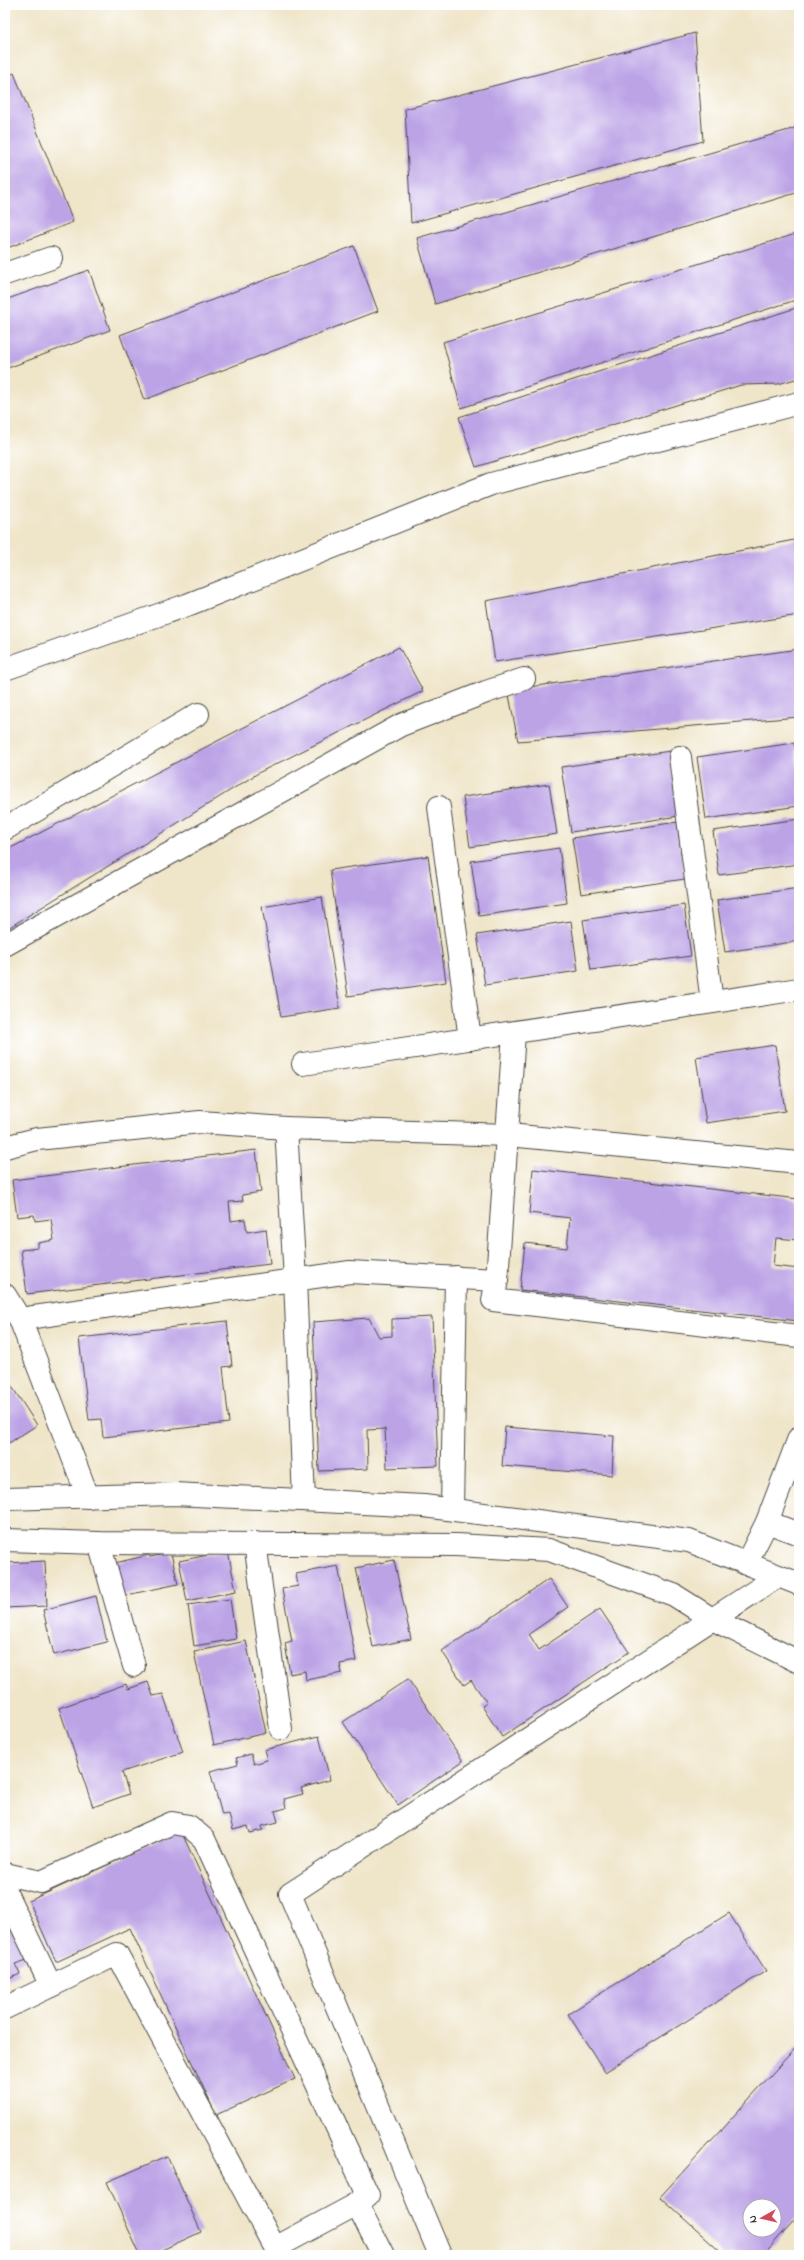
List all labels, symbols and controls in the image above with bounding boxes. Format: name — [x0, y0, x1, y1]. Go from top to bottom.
north arrow — [742, 2198, 782, 2238]
text: N — [745, 2214, 762, 2224]

